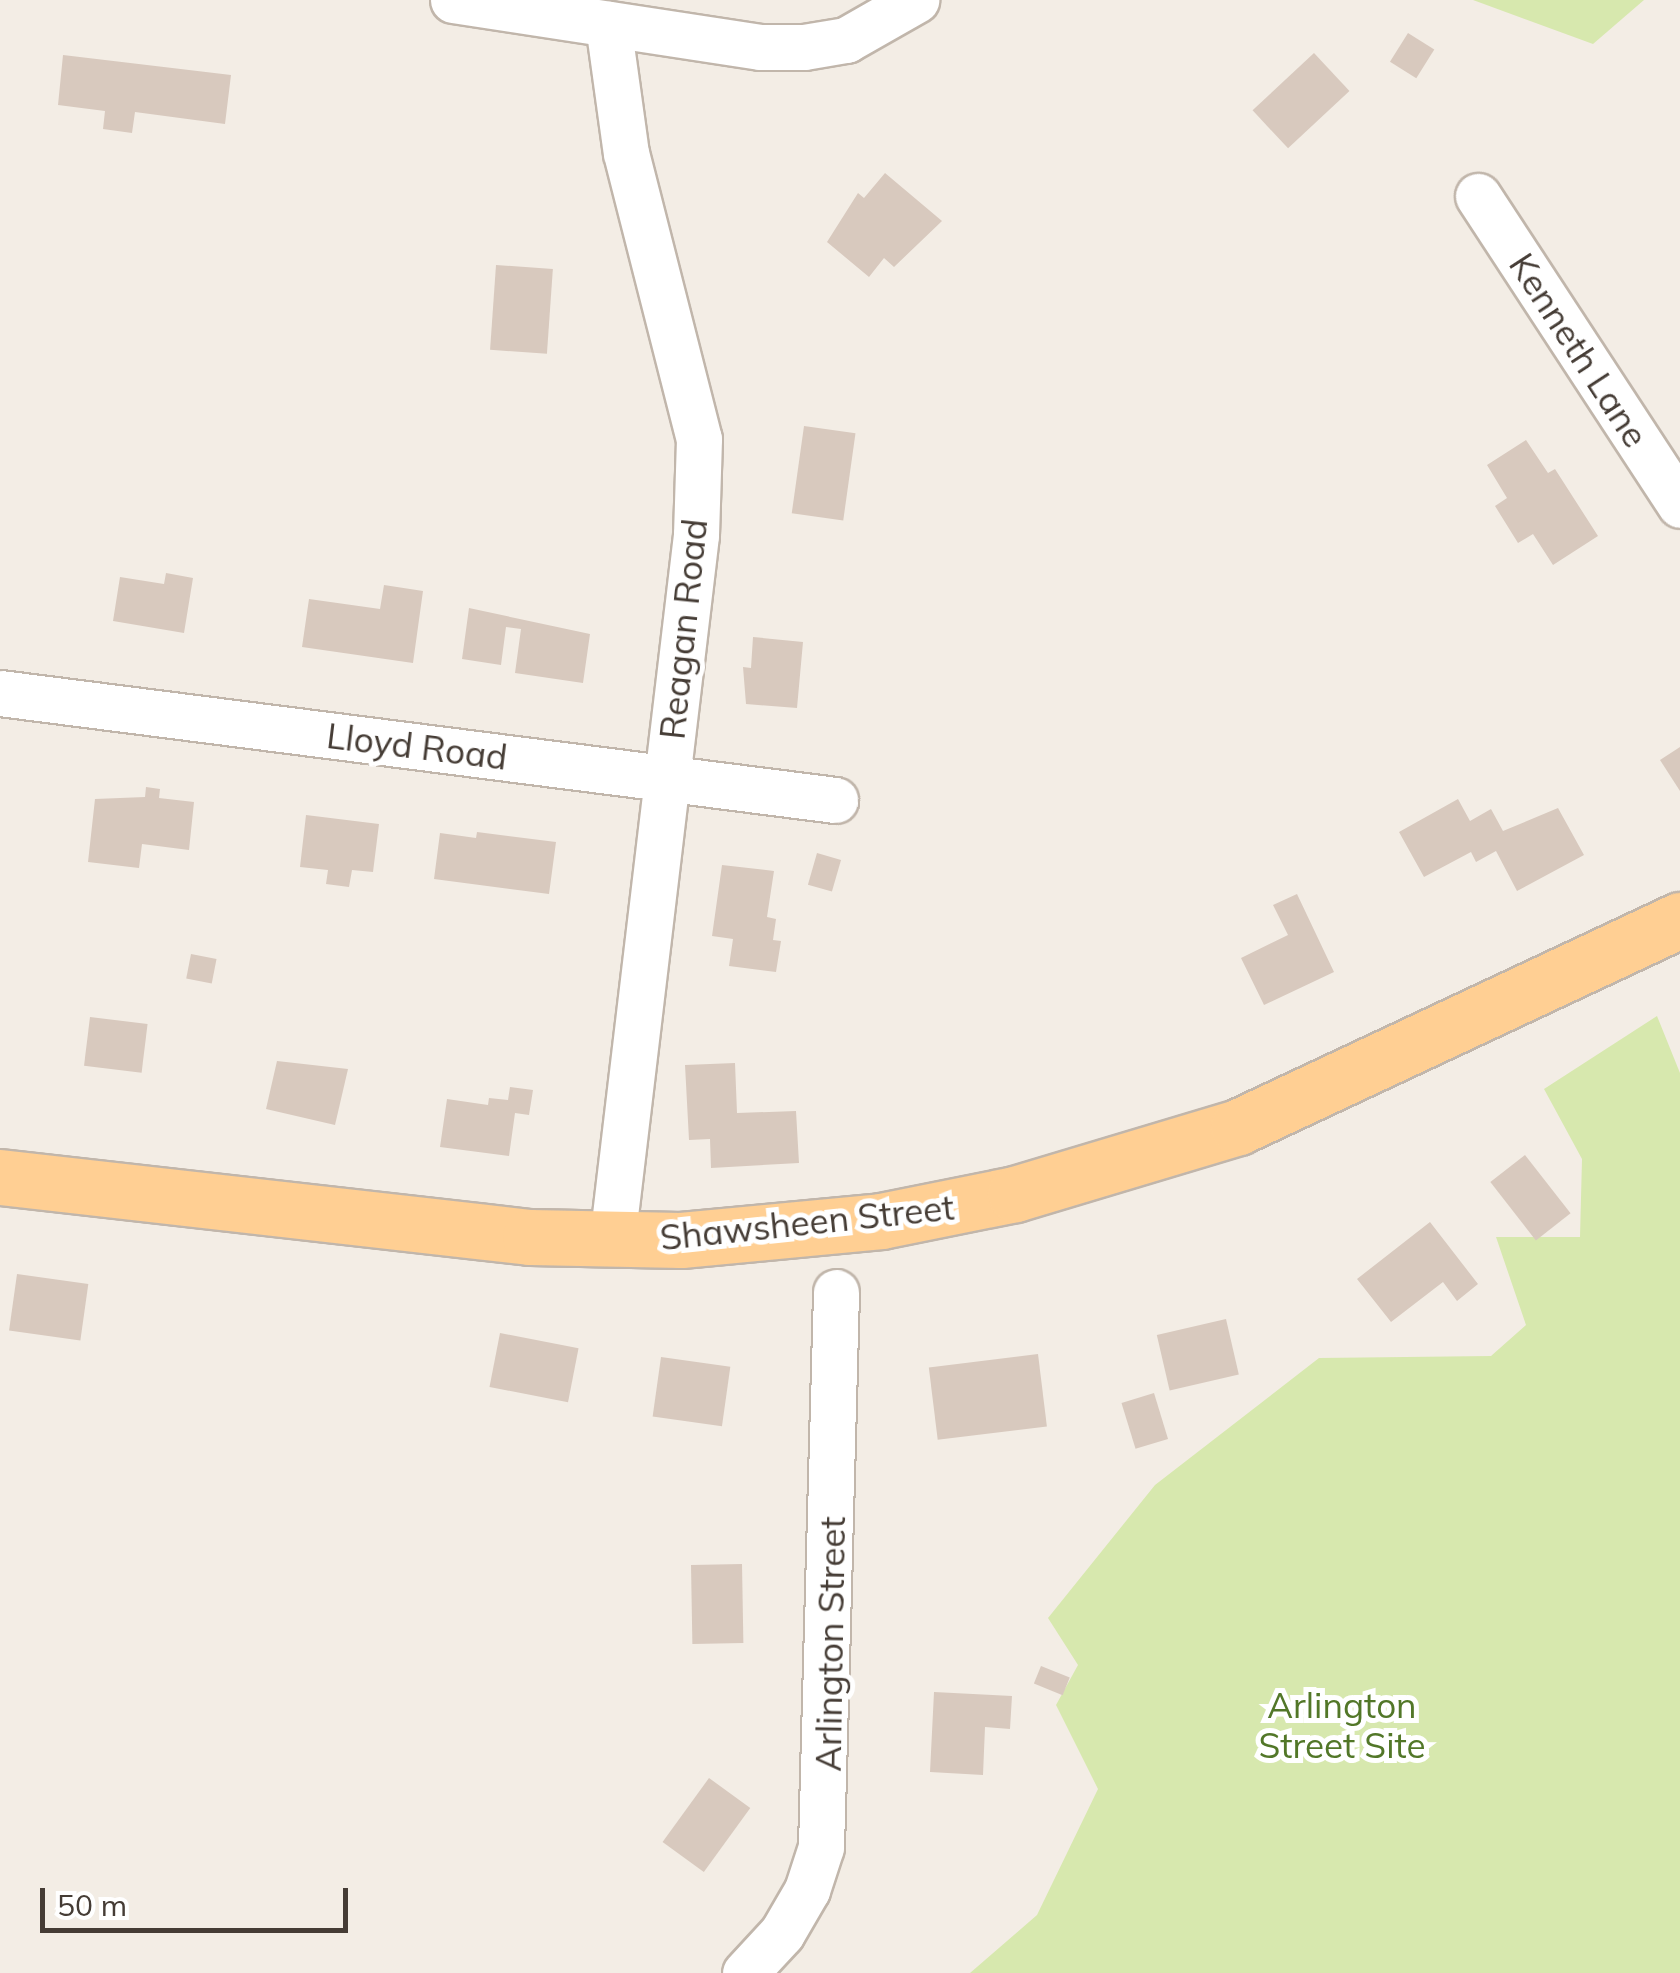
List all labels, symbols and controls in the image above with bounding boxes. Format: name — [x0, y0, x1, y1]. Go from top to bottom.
street label: Kenneth Lane — [1501, 245, 1657, 455]
street label: Reagan Road — [651, 517, 715, 741]
street label: Lloyd Road — [324, 714, 510, 778]
street label: Shawsheen Street — [658, 1186, 956, 1258]
street label: Arlington Street — [807, 1516, 853, 1772]
park label: Arlington Street Site — [1258, 1684, 1426, 1766]
scale bar — [45, 1868, 352, 1930]
text: 50 m — [57, 1886, 127, 1924]

